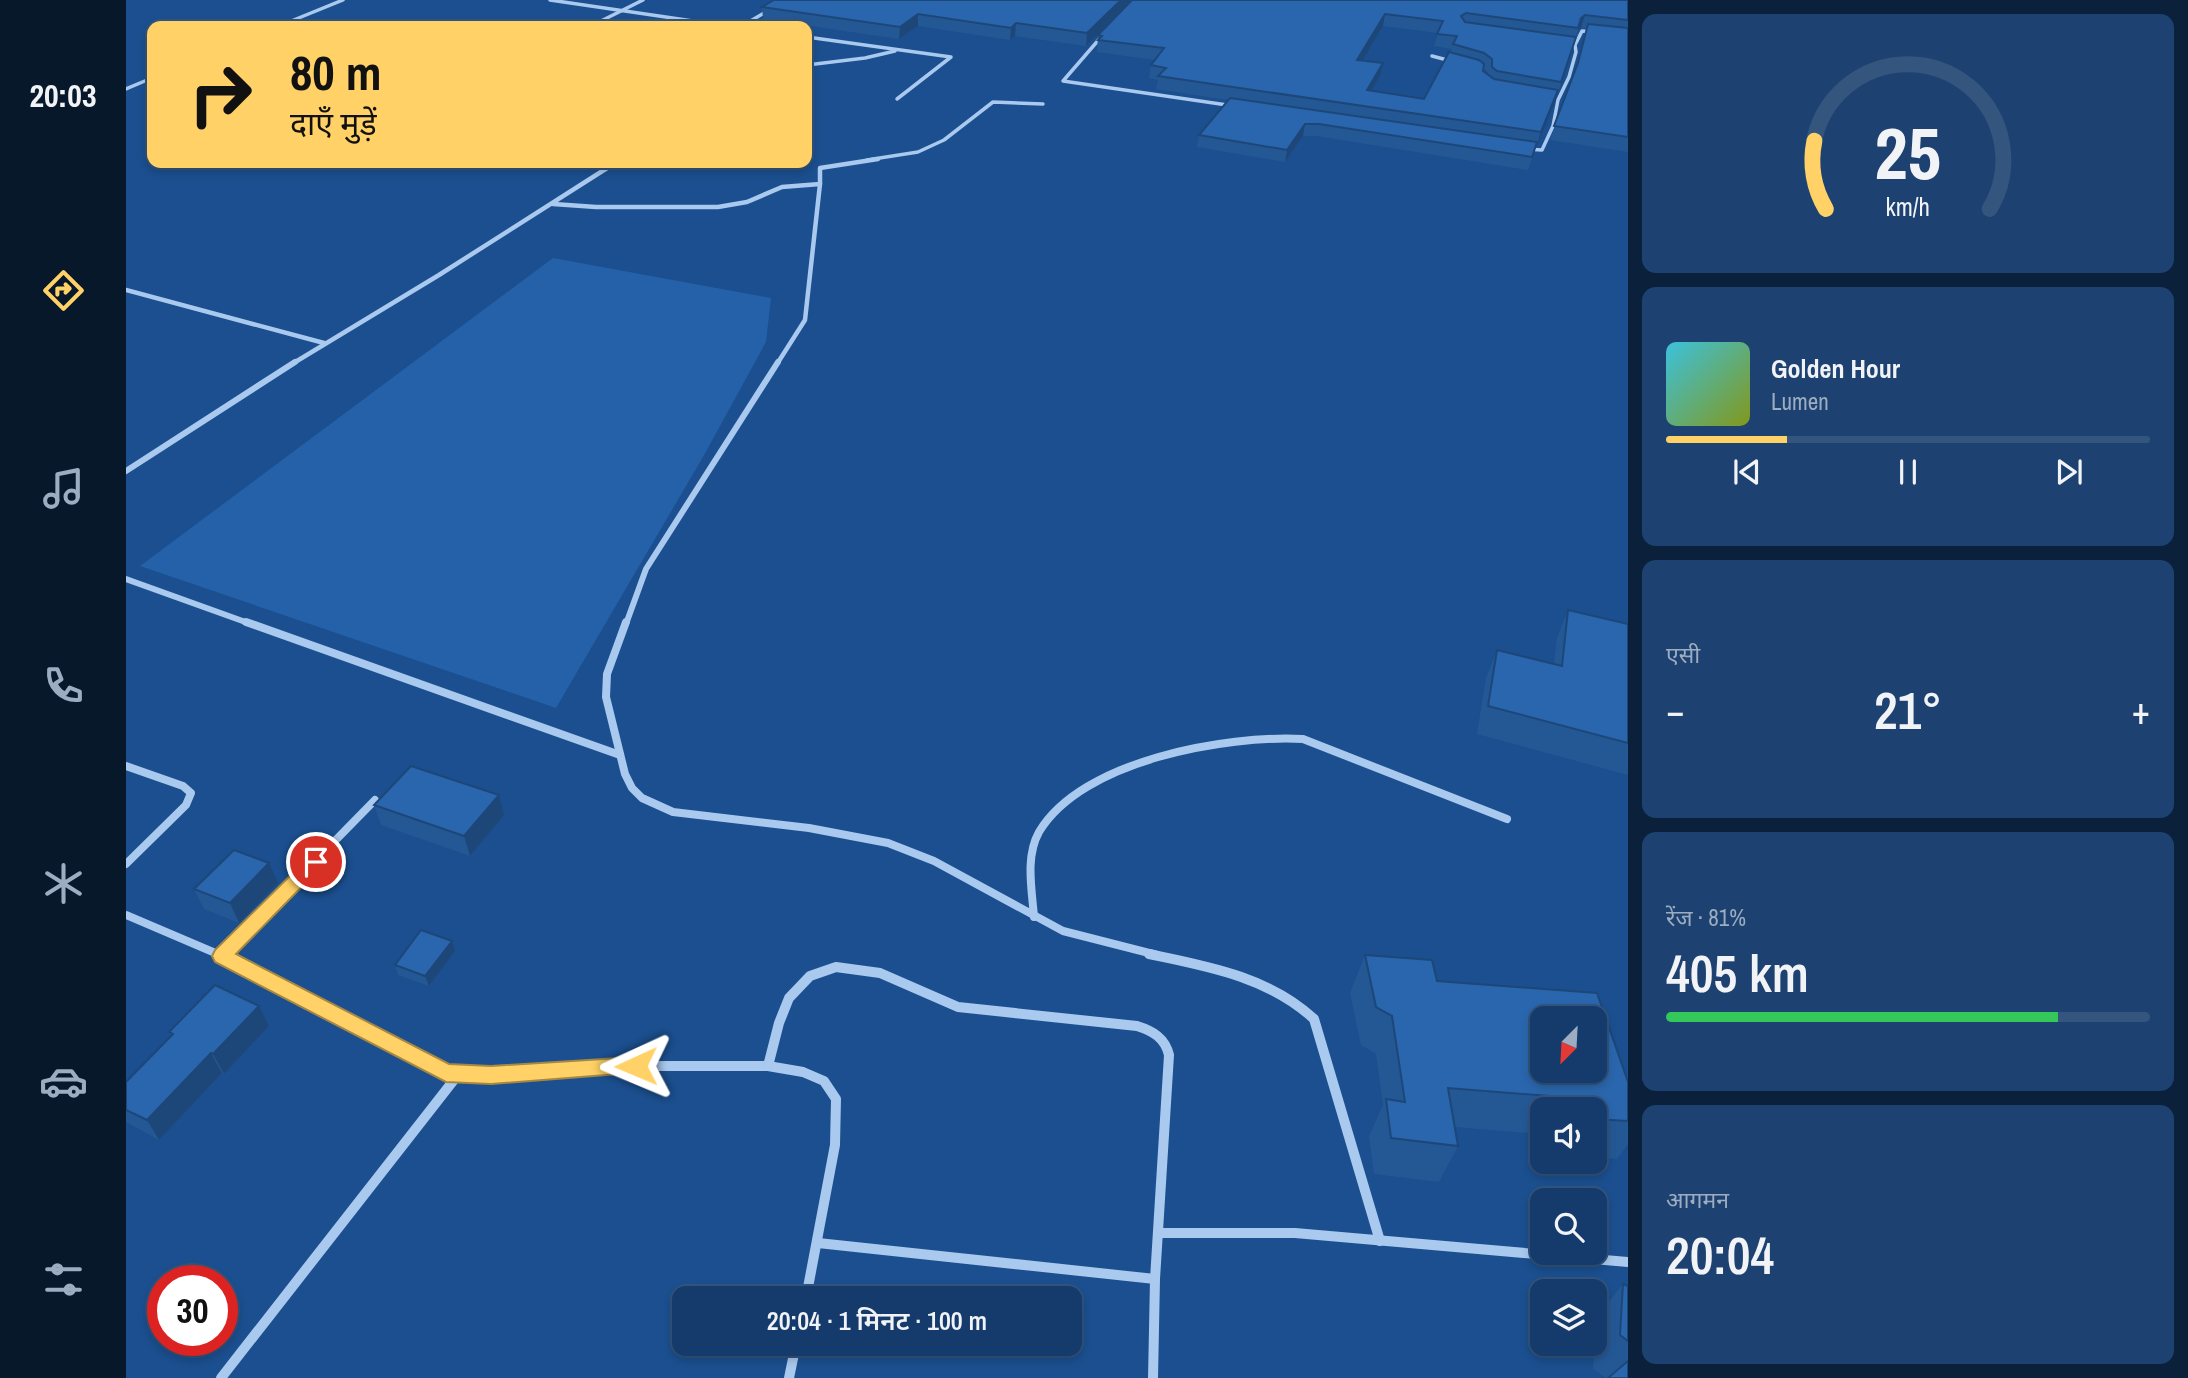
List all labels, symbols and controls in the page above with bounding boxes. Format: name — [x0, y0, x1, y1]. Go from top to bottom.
text: 80 m — [290, 39, 382, 105]
icon: right — [175, 49, 266, 140]
text: 20:03 — [29, 74, 97, 117]
text: दाएँ मुड़ें — [290, 102, 377, 145]
text: 25 — [1875, 105, 1941, 203]
text: km/h — [1886, 190, 1930, 224]
icon: directions — [39, 266, 88, 315]
text: Golden Hour — [1771, 351, 1900, 386]
text: Lumen — [1771, 386, 1829, 417]
icon: previous — [1728, 453, 1766, 491]
icon: pause — [1889, 453, 1927, 491]
icon: next — [2050, 453, 2088, 491]
icon: music — [39, 464, 88, 513]
text: एसी — [1666, 639, 1700, 670]
icon: phone — [39, 661, 88, 710]
text: 21° — [1874, 675, 1942, 745]
text: − — [1666, 685, 1684, 736]
text: + — [2132, 685, 2150, 736]
pin — [286, 832, 346, 892]
icon: arrive — [297, 843, 335, 881]
icon: climate — [39, 859, 88, 908]
text: रेंज · 81% — [1666, 902, 1746, 933]
text: 405 km — [1666, 938, 1809, 1008]
north arrow — [1530, 1006, 1606, 1083]
map controls — [1530, 1006, 1607, 1356]
position arrow — [599, 1029, 673, 1103]
icon: car — [39, 1057, 88, 1106]
button: sound — [1530, 1097, 1607, 1174]
text: आगमन — [1666, 1184, 1729, 1215]
button: search — [1530, 1188, 1607, 1265]
text: 20:04 — [1666, 1220, 1774, 1290]
icon: filters — [39, 1255, 88, 1304]
speed limit sign: 30 — [147, 1265, 238, 1356]
button: layers — [1530, 1279, 1607, 1356]
text: 20:04 · 1 मिनट · 100 m — [767, 1303, 987, 1338]

